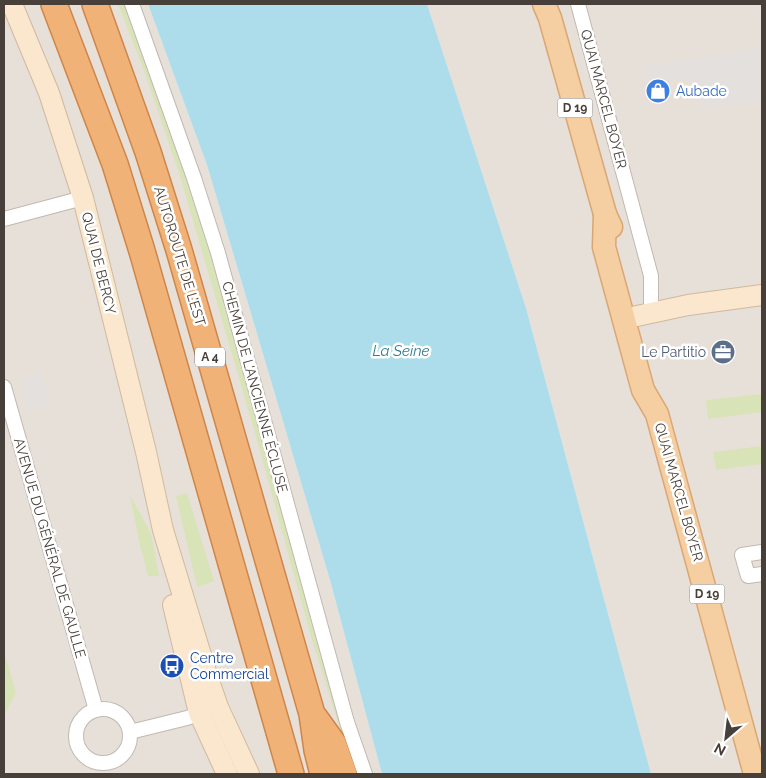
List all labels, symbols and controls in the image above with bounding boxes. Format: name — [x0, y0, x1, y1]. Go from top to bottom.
street label: QUAI MARCEL BOYER — [578, 28, 630, 170]
shop icon: Aubade — [645, 78, 671, 104]
place label: Aubade — [676, 83, 727, 99]
road number: D 19 — [558, 99, 592, 118]
street label: AUTOROUTE DE L’EST — [151, 184, 209, 328]
street label: QUAI DE BERCY — [79, 210, 119, 316]
street label: CHEMIN DE L'ANCIENNE ÉCLUSE — [219, 279, 292, 494]
office icon: Le Partitio — [710, 339, 736, 365]
water label: La Seine — [372, 342, 430, 360]
place label: Le Partitio — [641, 344, 706, 360]
road number: A 4 — [195, 348, 225, 367]
street label: QUAI MARCEL BOYER — [652, 421, 706, 563]
street label: AVENUE DU GÉNÉRAL DE GAULLE — [11, 436, 90, 660]
road number: D 19 — [690, 584, 724, 604]
place label: Centre Commercial — [190, 650, 269, 682]
bus stop icon: Centre Commercial — [159, 653, 185, 679]
north arrow — [701, 713, 751, 763]
text: N — [711, 740, 728, 759]

